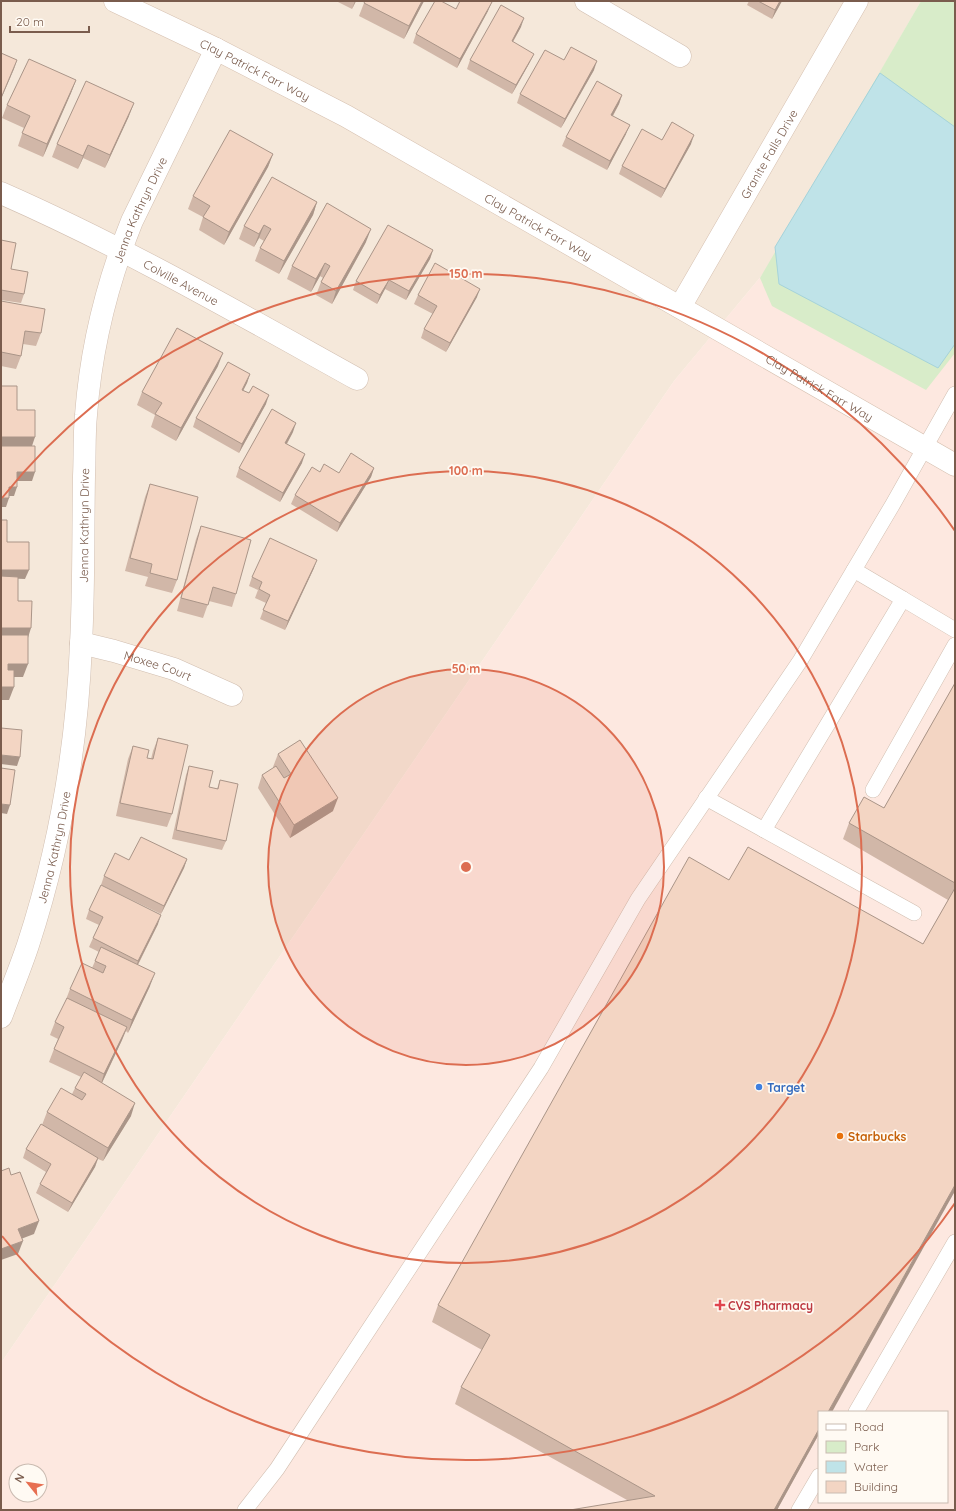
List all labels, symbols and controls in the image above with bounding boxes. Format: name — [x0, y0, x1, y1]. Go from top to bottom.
scale bar — [10, 8, 89, 34]
text: 20 m — [16, 14, 44, 29]
street label: Clay Patrick Farr Way — [198, 35, 313, 104]
street label: Granite Falls Drive — [737, 106, 800, 201]
street label: Jenna Kathryn Drive — [110, 154, 170, 265]
street label: Clay Patrick Farr Way — [482, 190, 595, 263]
street label: Colville Avenue — [141, 256, 222, 308]
text: 150 m — [449, 266, 483, 281]
street label: Clay Patrick Farr Way — [763, 351, 876, 424]
text: 100 m — [449, 463, 483, 478]
street label: Jenna Kathryn Drive — [75, 468, 92, 583]
street label: Moxee Court — [122, 647, 194, 683]
text: 50 m — [452, 661, 480, 676]
street label: Jenna Kathryn Drive — [33, 790, 73, 905]
centre of rings — [459, 860, 473, 874]
place label: Target — [767, 1080, 805, 1095]
marker: Target — [754, 1082, 764, 1092]
place label: Starbucks — [848, 1129, 906, 1144]
marker: Starbucks — [835, 1131, 845, 1141]
place label: CVS Pharmacy — [728, 1298, 813, 1313]
marker: CVS Pharmacy — [715, 1300, 725, 1310]
legend — [818, 1411, 948, 1503]
text: Road — [854, 1419, 884, 1434]
text: Park — [854, 1439, 879, 1454]
text: Water — [854, 1459, 889, 1474]
north arrow — [8, 1463, 48, 1503]
text: N — [11, 1471, 27, 1485]
text: Building — [854, 1479, 898, 1494]

